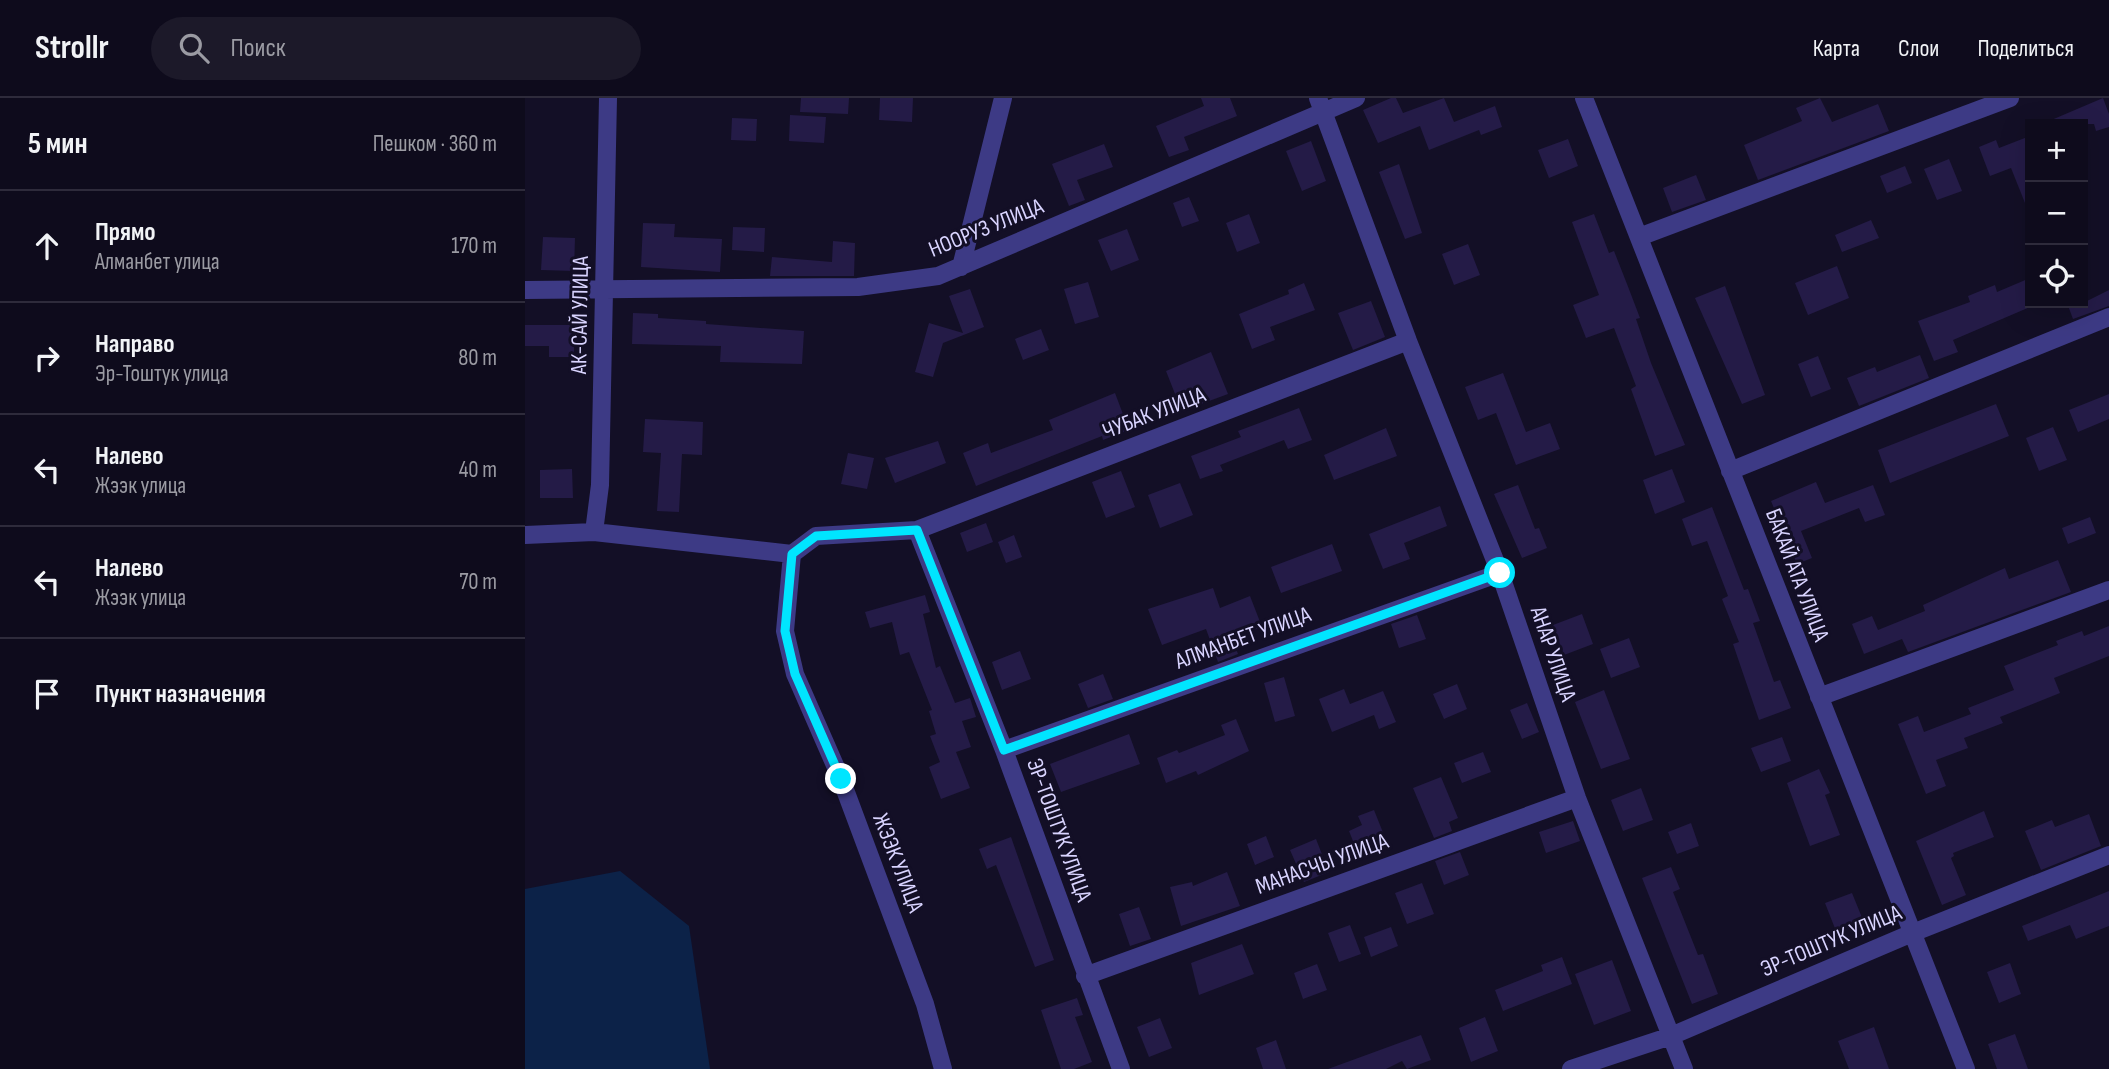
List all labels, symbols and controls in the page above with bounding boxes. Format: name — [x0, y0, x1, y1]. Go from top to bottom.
search box — [151, 17, 641, 80]
text: Strollr — [35, 28, 109, 68]
icon: search — [175, 29, 213, 67]
text: Поиск — [231, 33, 286, 64]
text: Карта — [1813, 34, 1860, 63]
text: Слои — [1898, 34, 1939, 63]
text: Поделиться — [1977, 34, 2074, 63]
map controls — [2025, 119, 2088, 308]
button: + — [2025, 119, 2088, 182]
text: 5 мин — [28, 126, 88, 162]
text: Пешком · 360 m — [373, 130, 497, 158]
button: − — [2025, 182, 2088, 245]
street label: НООРУЗ УЛИЦА — [925, 192, 1048, 264]
text: Прямо — [95, 217, 156, 248]
icon: ahead — [28, 227, 66, 265]
text: 170 m — [451, 232, 497, 260]
button: locate — [2025, 245, 2088, 308]
text: Алманбет улица — [95, 248, 220, 276]
street label: АК-САЙ УЛИЦА — [565, 256, 595, 375]
text: Направо — [95, 329, 174, 360]
icon: right — [28, 339, 66, 377]
text: 80 m — [458, 344, 497, 372]
text: Эр-Тоштук улица — [95, 360, 229, 388]
street label: ЧУБАК УЛИЦА — [1098, 380, 1210, 445]
text: Налево — [95, 441, 164, 472]
icon: left — [28, 451, 66, 489]
text: 40 m — [459, 456, 497, 484]
text: Жээк улица — [95, 472, 186, 500]
street label: БАКАЙ АТА УЛИЦА — [1759, 505, 1835, 645]
text: Налево — [95, 553, 164, 584]
route start — [1484, 557, 1515, 588]
icon: left — [28, 563, 66, 601]
text: 70 m — [459, 568, 497, 596]
text: Жээк улица — [95, 584, 186, 612]
street label: АЛМАНБЕТ УЛИЦА — [1170, 600, 1315, 676]
street label: АНАР УЛИЦА — [1523, 602, 1582, 705]
icon: arrive — [28, 675, 66, 713]
text: Пункт назначения — [95, 679, 266, 710]
street label: ЭР-ТОШТУК УЛИЦА — [1020, 755, 1098, 906]
route end — [825, 763, 856, 794]
street label: ЖЭЭК УЛИЦА — [866, 810, 930, 917]
street label: МАНАСЧЫ УЛИЦА — [1252, 827, 1392, 901]
street label: ЭР-ТОШТУК УЛИЦА — [1756, 899, 1906, 983]

